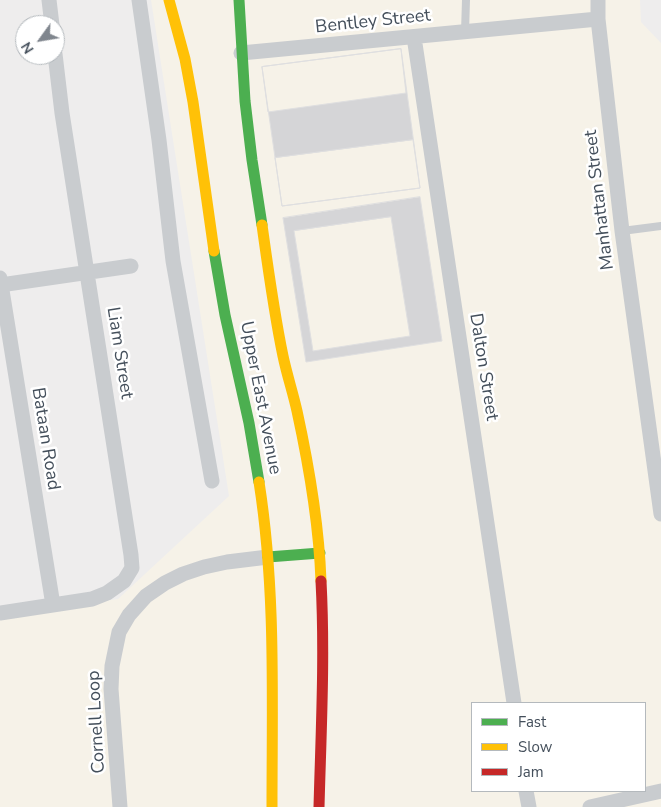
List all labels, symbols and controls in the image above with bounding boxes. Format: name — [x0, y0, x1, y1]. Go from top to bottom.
street label: Bentley Street — [314, 5, 432, 39]
north arrow — [15, 15, 65, 65]
text: N — [17, 38, 39, 57]
street label: Manhattan Street — [581, 129, 619, 271]
street label: Liam Street — [101, 306, 137, 400]
street label: Dalton Street — [464, 312, 502, 422]
street label: Upper East Avenue — [235, 320, 285, 476]
street label: Bataan Road — [26, 386, 64, 492]
street label: Cornell Loop — [84, 670, 110, 774]
legend — [471, 702, 646, 792]
text: Fast — [518, 712, 546, 732]
text: Slow — [518, 737, 552, 757]
text: Jam — [518, 762, 544, 782]

